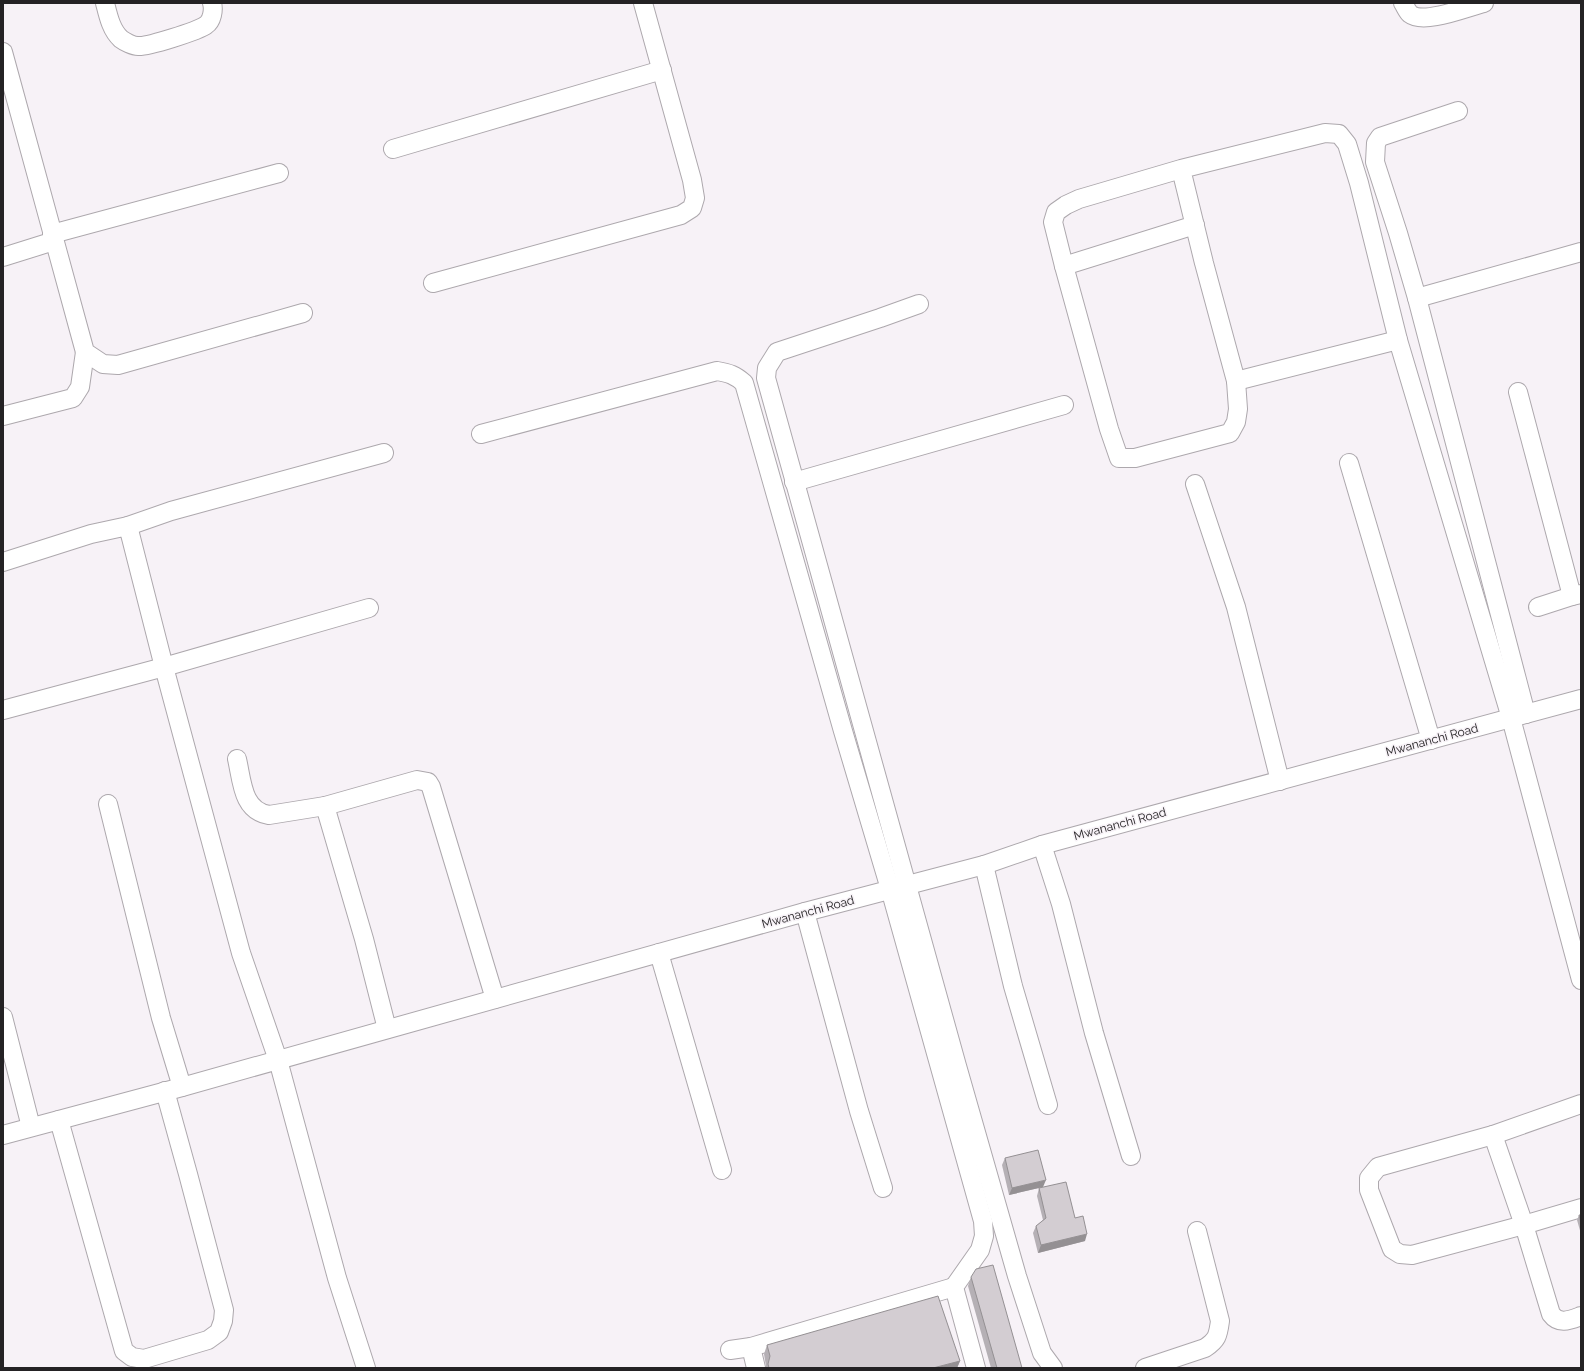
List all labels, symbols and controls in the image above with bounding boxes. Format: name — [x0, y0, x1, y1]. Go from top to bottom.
street label: Mwananchi Road — [1384, 721, 1480, 759]
street label: Mwananchi Road — [1072, 805, 1168, 843]
street label: Mwananchi Road — [760, 893, 856, 931]

